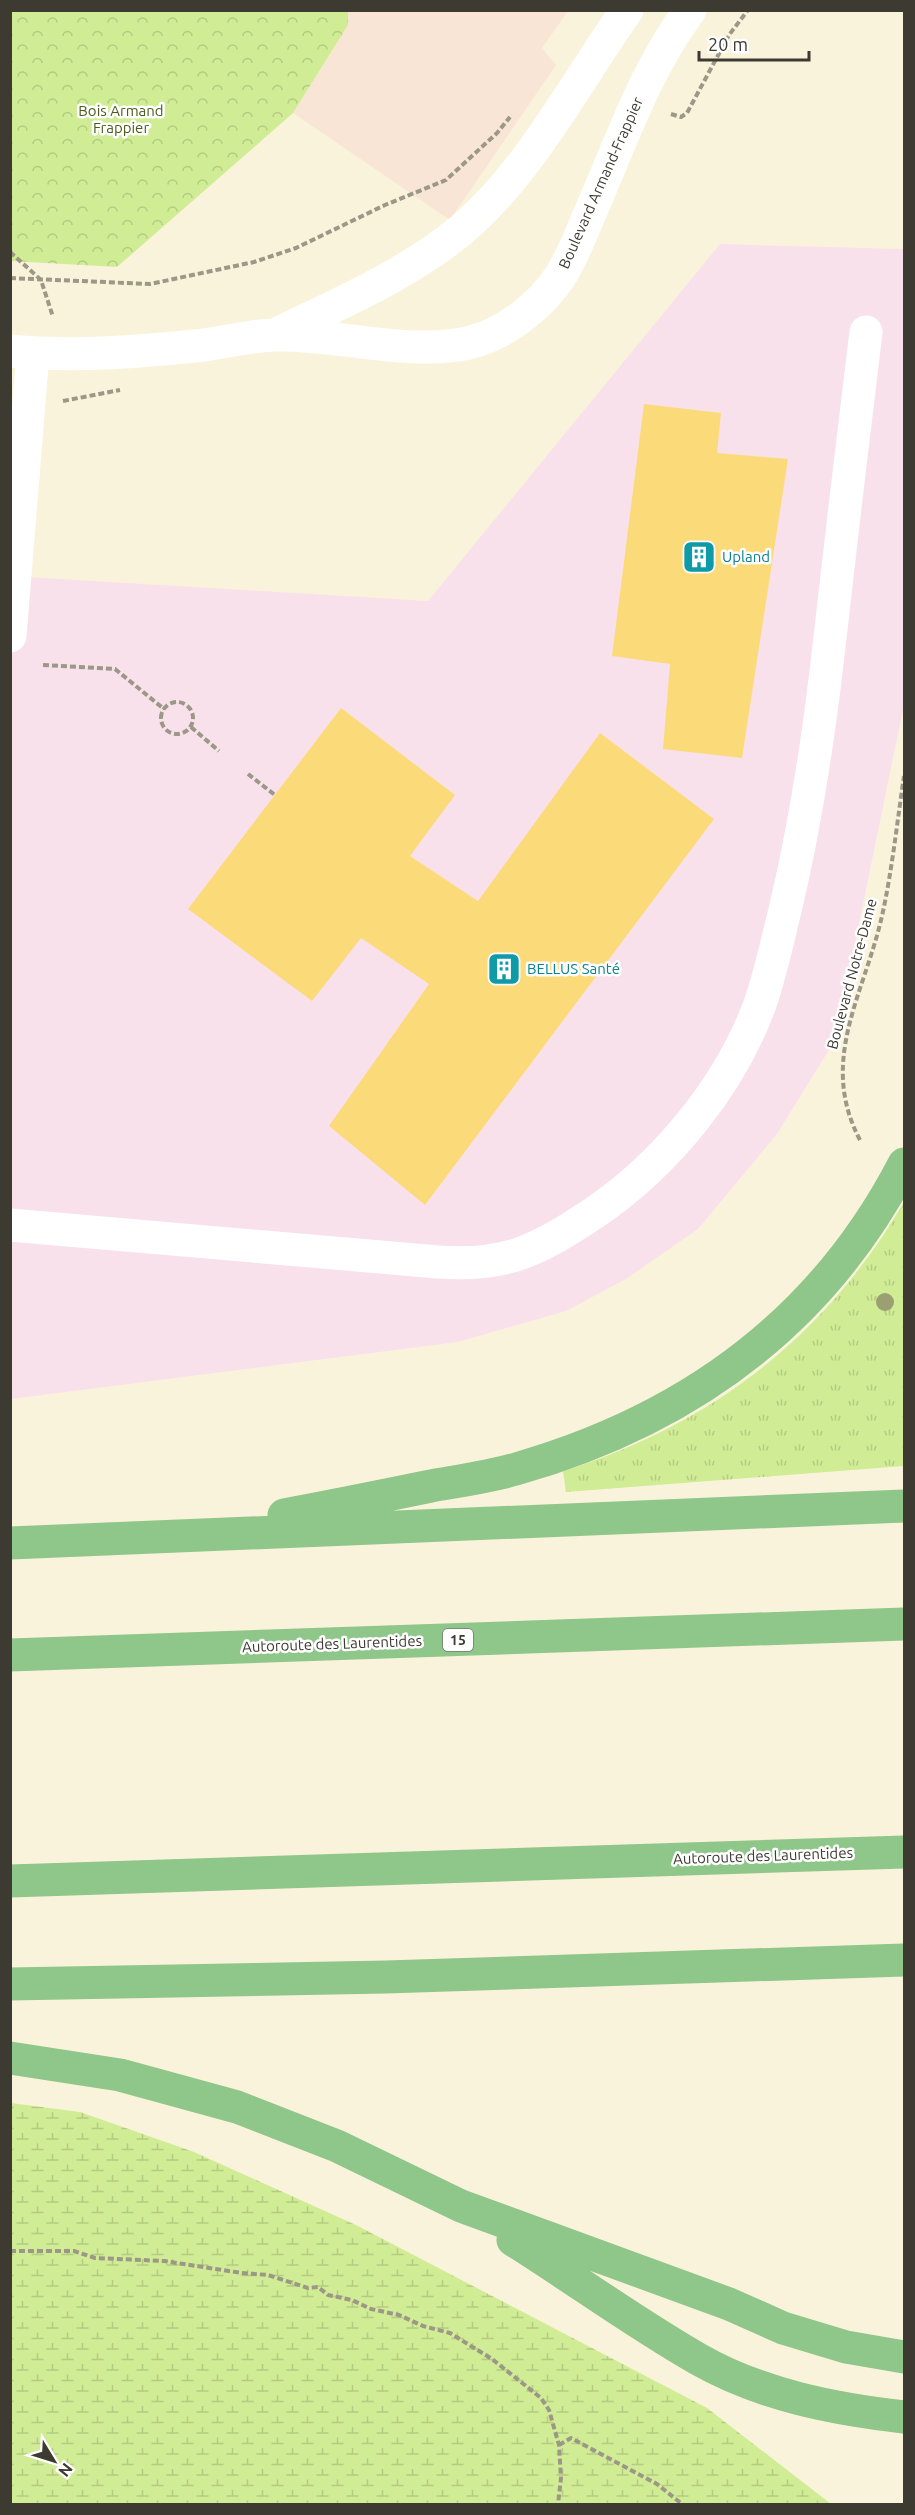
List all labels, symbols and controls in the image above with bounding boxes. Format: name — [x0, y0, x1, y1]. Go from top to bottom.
scale bar — [699, 24, 808, 62]
text: 20 m — [708, 34, 748, 54]
street label: Boulevard Armand-Frappier — [555, 94, 646, 271]
park label: Bois Armand Frappier — [78, 102, 164, 136]
building icon: Upland — [681, 539, 717, 575]
place label: Upland — [722, 548, 770, 565]
street label: Boulevard Notre-Dame — [823, 897, 880, 1051]
building icon: BELLUS Santé — [486, 951, 522, 987]
place label: BELLUS Santé — [527, 960, 620, 977]
road number: 15 — [443, 1629, 473, 1651]
street label: Autoroute des Laurentides — [242, 1632, 422, 1655]
street label: Autoroute des Laurentides — [673, 1844, 853, 1867]
north arrow — [24, 2431, 84, 2491]
text: N — [55, 2460, 77, 2480]

